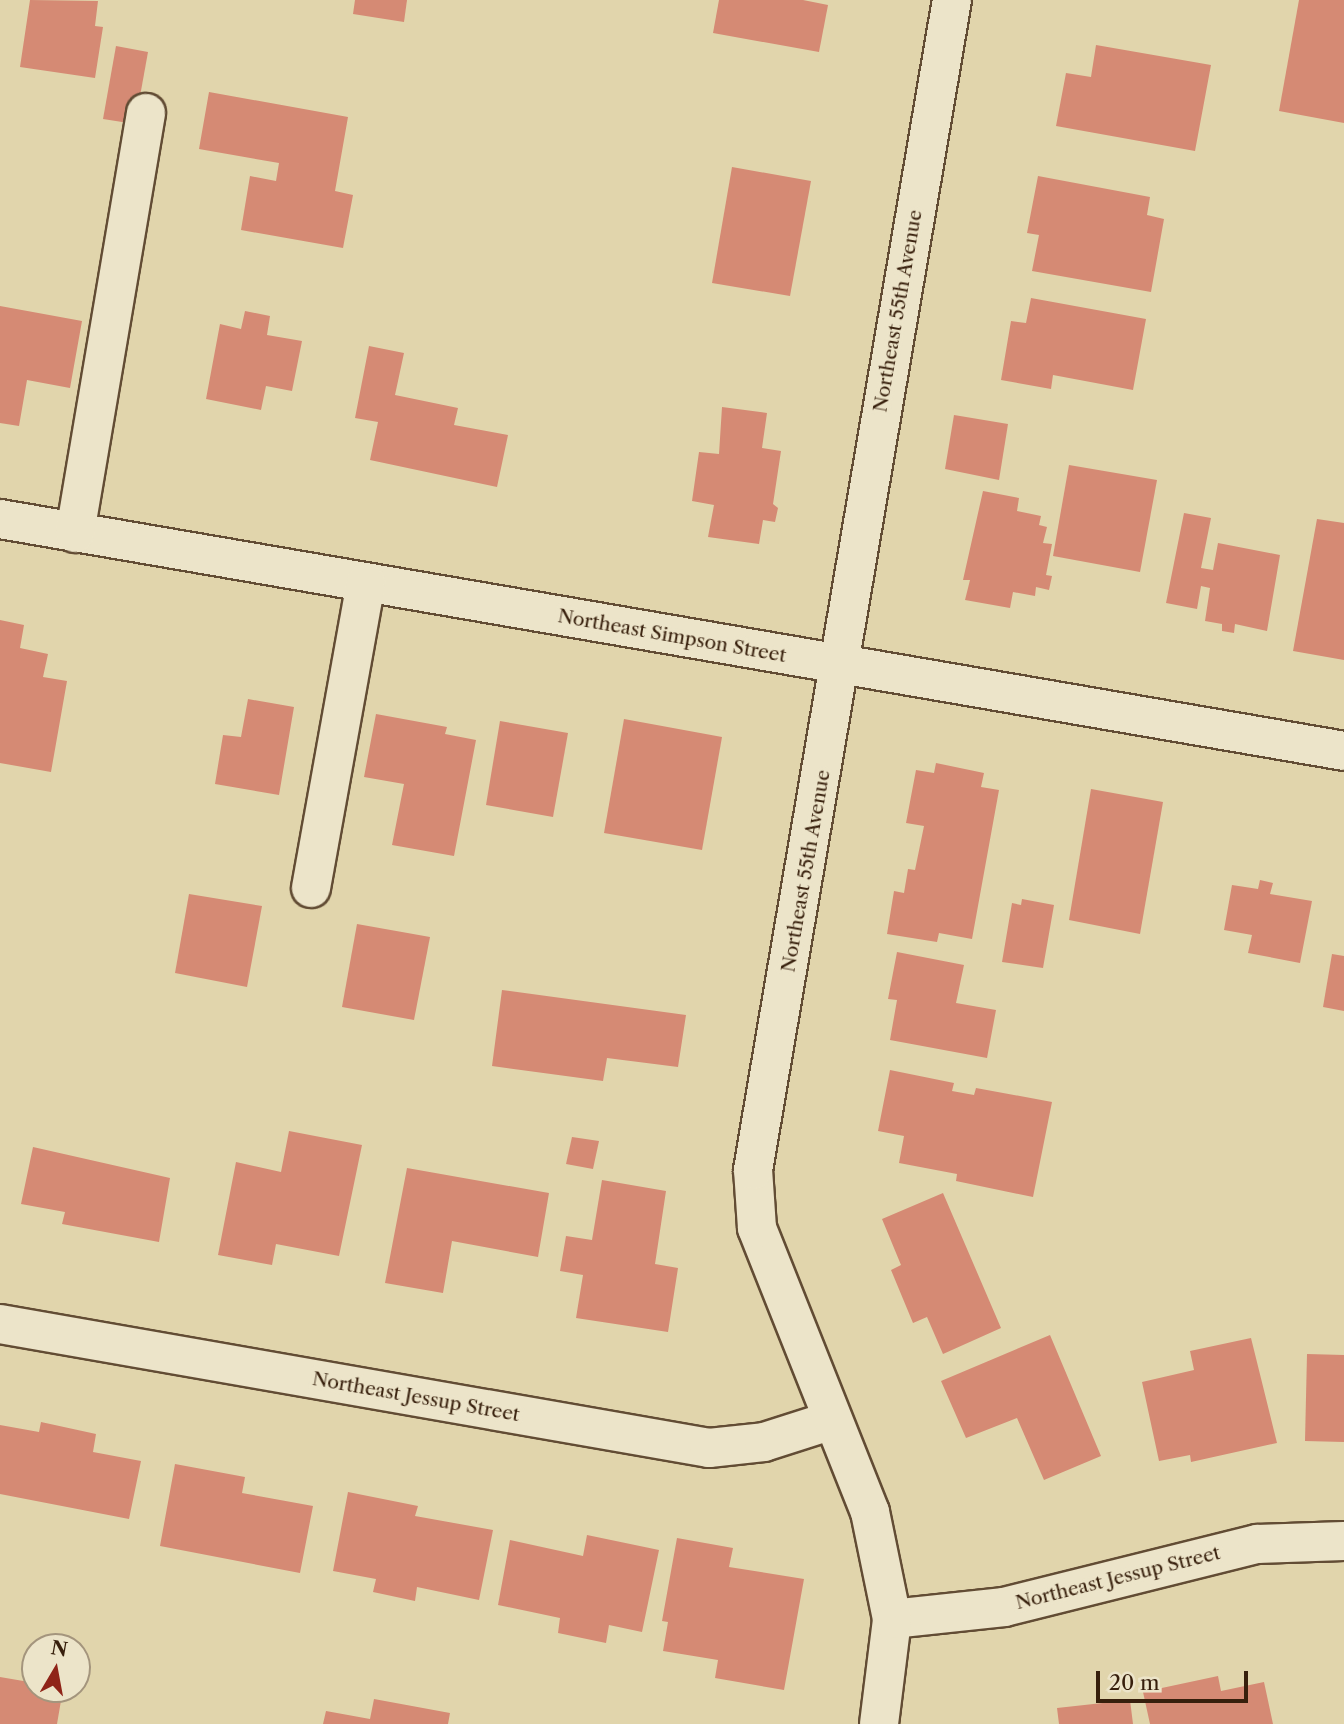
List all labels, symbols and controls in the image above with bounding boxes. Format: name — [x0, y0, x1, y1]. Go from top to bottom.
street label: Northeast 55th Avenue — [869, 208, 927, 414]
street label: Northeast Simpson Street — [556, 605, 788, 667]
street label: Northeast 55th Avenue — [777, 768, 835, 974]
street label: Northeast Jessup Street — [311, 1368, 521, 1426]
street label: Northeast Jessup Street — [1013, 1542, 1223, 1614]
north arrow — [21, 1633, 91, 1703]
text: N — [49, 1636, 70, 1662]
scale bar — [1099, 1658, 1251, 1702]
text: 20 m — [1109, 1670, 1160, 1695]

